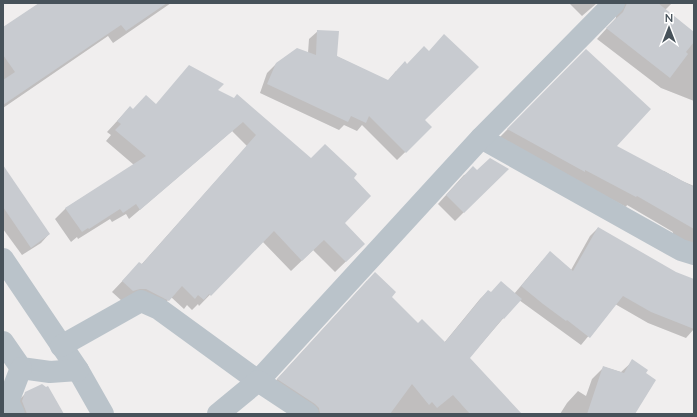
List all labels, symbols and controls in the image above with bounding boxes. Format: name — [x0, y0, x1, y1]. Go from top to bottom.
north arrow — [649, 8, 689, 48]
text: N — [665, 11, 673, 24]

